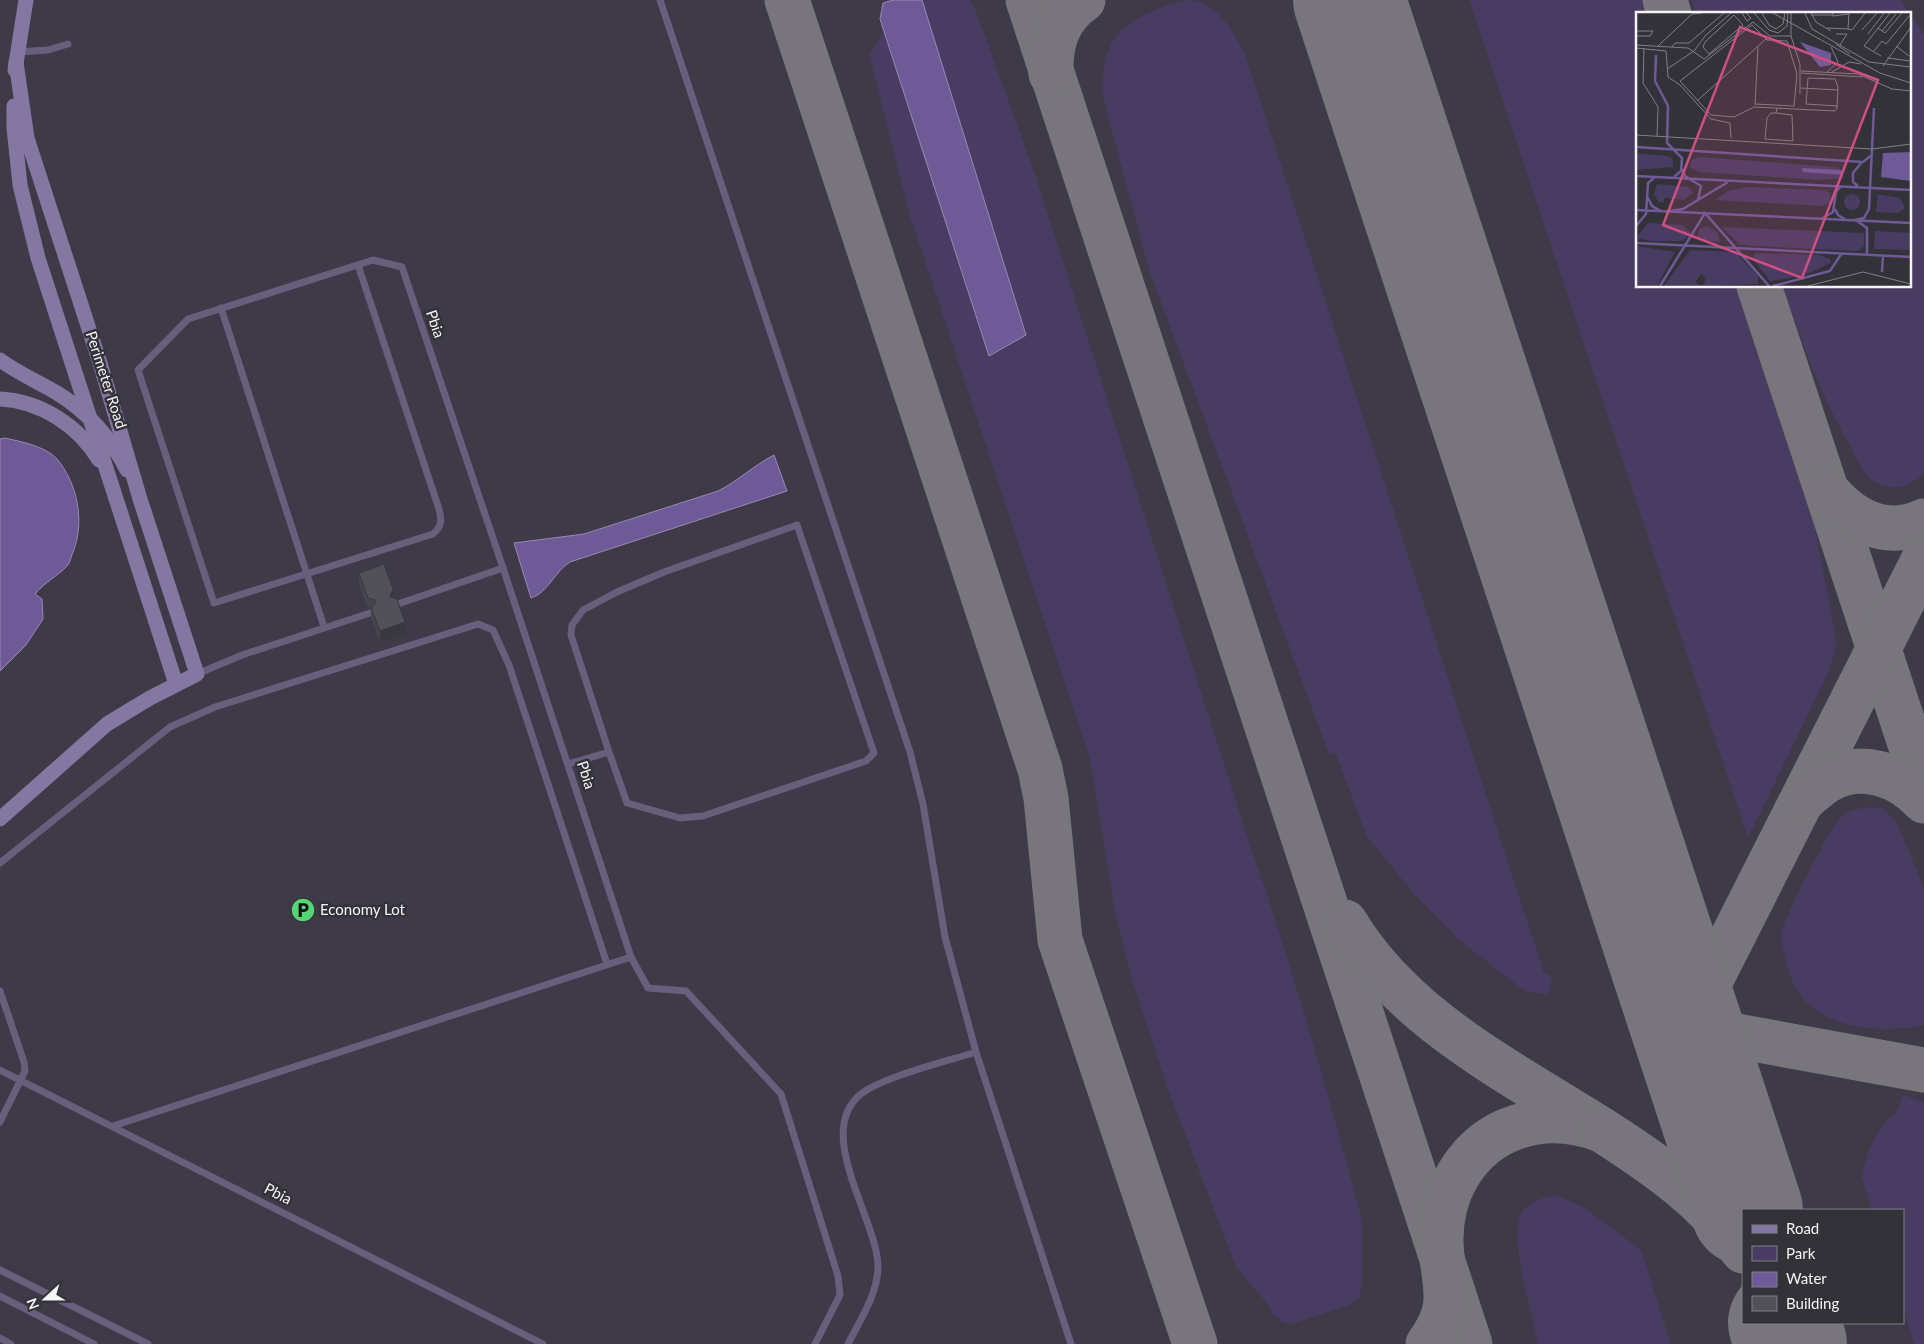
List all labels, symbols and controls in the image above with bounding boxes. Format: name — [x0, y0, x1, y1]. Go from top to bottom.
inset map — [1636, 12, 1912, 288]
street label: Pbia — [423, 307, 449, 340]
street label: Perimeter Road — [83, 329, 131, 431]
street label: Pbia — [574, 758, 600, 791]
parking icon: Economy Lot — [290, 897, 316, 923]
place label: Economy Lot — [320, 900, 406, 918]
street label: Pbia — [262, 1179, 295, 1208]
legend — [1742, 1209, 1904, 1324]
text: Road — [1786, 1219, 1819, 1237]
text: Park — [1786, 1244, 1816, 1262]
text: Water — [1786, 1269, 1827, 1287]
north arrow — [20, 1274, 70, 1324]
text: Building — [1786, 1294, 1839, 1312]
text: N — [23, 1296, 42, 1312]

